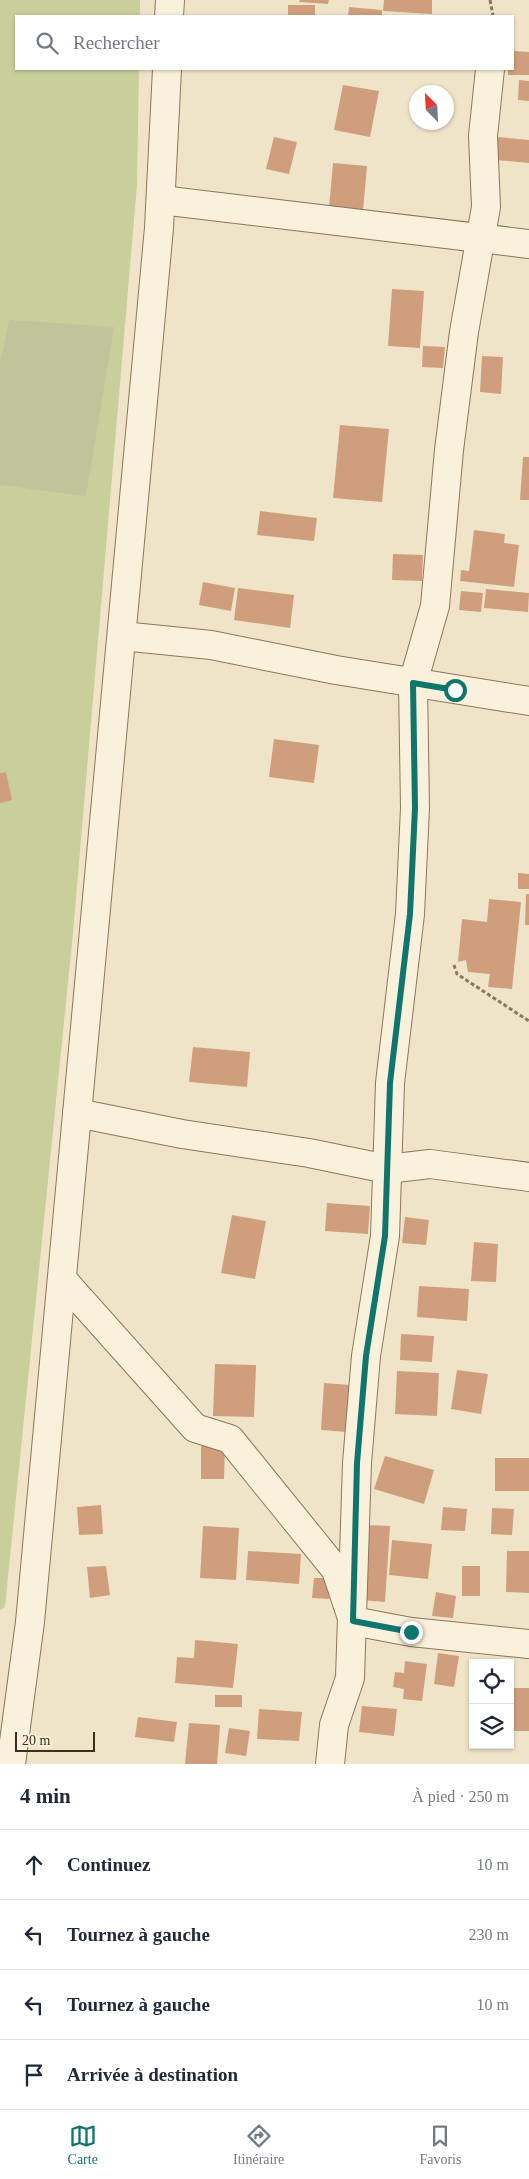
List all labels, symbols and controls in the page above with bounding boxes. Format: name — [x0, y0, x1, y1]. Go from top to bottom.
search box — [15, 15, 514, 70]
icon: search — [33, 29, 61, 57]
text: Rechercher — [73, 32, 160, 53]
north arrow — [409, 85, 454, 130]
route start — [444, 679, 467, 702]
route end — [400, 1621, 423, 1644]
map controls — [469, 1659, 514, 1749]
button: locate — [469, 1659, 514, 1704]
button: layers — [469, 1704, 514, 1749]
scale bar — [15, 1729, 95, 1752]
text: 20 m — [22, 1733, 50, 1748]
text: 4 min — [20, 1784, 71, 1808]
text: À pied · 250 m — [412, 1788, 509, 1805]
icon: ahead — [20, 1851, 48, 1879]
text: Continuez — [67, 1854, 150, 1875]
text: 10 m — [477, 1856, 509, 1873]
icon: left — [20, 1921, 48, 1949]
text: Tournez à gauche — [67, 1924, 210, 1945]
text: 230 m — [469, 1926, 509, 1943]
icon: left — [20, 1991, 48, 2019]
text: Tournez à gauche — [67, 1994, 210, 2015]
text: 10 m — [477, 1996, 509, 2013]
icon: arrive — [20, 2061, 48, 2089]
text: Arrivée à destination — [67, 2064, 238, 2085]
tab: Carte — [68, 2122, 98, 2168]
tab: Itinéraire — [233, 2122, 284, 2168]
tab: Favoris — [419, 2122, 461, 2168]

